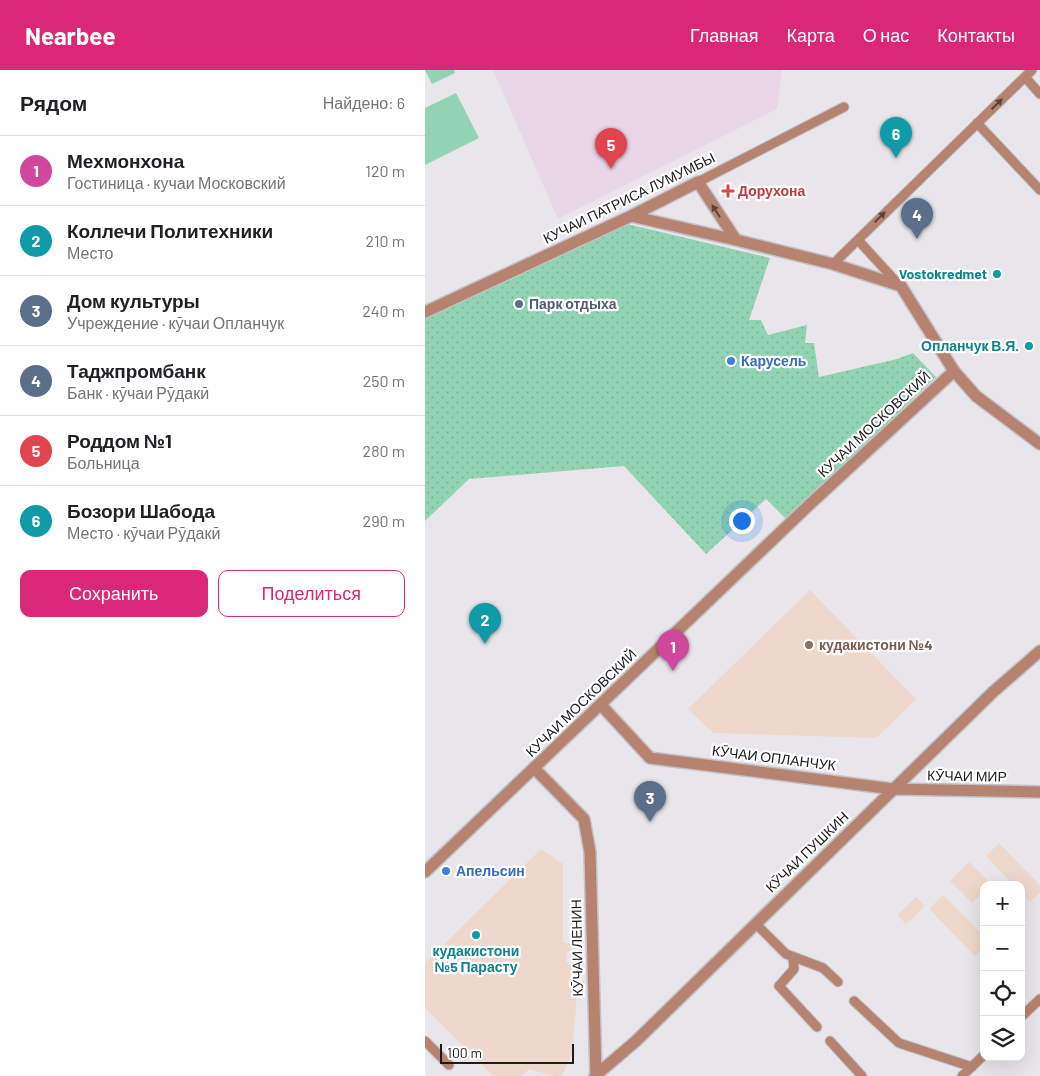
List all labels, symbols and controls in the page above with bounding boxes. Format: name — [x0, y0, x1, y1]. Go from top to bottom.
text: Nearbee — [25, 21, 116, 50]
text: Главная — [690, 24, 759, 46]
text: Карта — [787, 24, 835, 46]
text: О нас — [863, 24, 909, 46]
text: Контакты — [937, 24, 1015, 46]
text: Рядом — [20, 90, 87, 115]
text: Найдено: 6 — [323, 93, 405, 112]
one-way arrow — [990, 98, 1002, 110]
pin: 6 — [880, 117, 912, 158]
pin: 5 — [595, 128, 627, 169]
text: Мехмонхона — [67, 149, 184, 172]
street label: КУЧАИ ПАТРИСА ЛУМУМБЫ — [540, 149, 717, 247]
text: 1 — [33, 161, 39, 180]
text: 120 m — [365, 161, 405, 180]
text: Гостиница · кучаи Московский — [67, 173, 286, 192]
place label: Дорухона — [738, 182, 805, 199]
marker: Дорухона — [722, 185, 734, 197]
pin: 4 — [901, 198, 933, 239]
one-way arrow — [712, 205, 721, 218]
one-way arrow — [874, 212, 886, 224]
text: Коллечи Политехники — [67, 219, 273, 242]
text: 2 — [32, 231, 40, 250]
text: 210 m — [366, 231, 405, 250]
text: Место — [67, 243, 113, 262]
place label: Vostokredmet — [899, 265, 987, 282]
marker: Vostokredmet — [991, 268, 1003, 280]
text: Дом культуры — [67, 289, 200, 312]
place label: Парк отдыха — [529, 295, 617, 312]
marker: Парк отдыха — [513, 298, 525, 310]
text: 3 — [32, 301, 40, 320]
text: 240 m — [362, 301, 405, 320]
text: Учреждение · кӯчаи Опланчук — [67, 313, 284, 332]
place label: Опланчук В.Я. — [921, 337, 1019, 354]
marker: Опланчук В.Я. — [1023, 340, 1035, 352]
place label: Карусель — [741, 352, 807, 369]
marker: Карусель — [725, 355, 737, 367]
text: Таджпромбанк — [67, 359, 206, 382]
street label: КУЧАИ МОСКОВСКИЙ — [814, 367, 933, 480]
text: 4 — [31, 371, 41, 390]
text: 250 m — [363, 371, 405, 390]
text: Банк · кӯчаи Рӯдакӣ — [67, 383, 209, 402]
text: Роддом №1 — [67, 429, 172, 452]
text: 5 — [32, 441, 40, 460]
text: 280 m — [363, 441, 405, 460]
text: Больница — [67, 453, 140, 472]
text: Бозори Шабода — [67, 499, 215, 522]
your location — [729, 508, 755, 534]
text: 6 — [32, 511, 40, 530]
text: 290 m — [363, 511, 405, 530]
text: Место · кӯчаи Рӯдакӣ — [67, 523, 220, 542]
button: Сохранить — [20, 570, 208, 617]
button: Поделиться — [218, 570, 405, 617]
pin: 2 — [469, 603, 501, 644]
pin: 1 — [657, 630, 689, 671]
place label: кудакистони №4 — [819, 636, 933, 653]
marker: кудакистони №4 — [803, 639, 815, 651]
street label: КУЧАИ МОСКОВСКИЙ — [522, 645, 640, 760]
street label: КӮЧАИ ОПЛАНЧУК — [711, 741, 838, 774]
street label: КӮЧАИ МИР — [927, 766, 1007, 785]
pin: 3 — [634, 781, 666, 822]
street label: КӮЧАИ ПУШКИН — [762, 808, 852, 896]
place label: Апельсин — [456, 862, 525, 879]
marker: Апельсин — [440, 865, 452, 877]
map controls — [980, 881, 1025, 1061]
button: + — [980, 881, 1025, 926]
street label: КӮЧАИ ЛЕНИН — [567, 899, 586, 997]
button: − — [980, 926, 1025, 971]
marker: кудакистони №5 Парасту — [470, 929, 482, 941]
place label: кудакистони №5 Парасту — [433, 942, 519, 975]
button: locate — [980, 971, 1025, 1016]
button: layers — [980, 1016, 1025, 1061]
scale bar — [440, 1041, 574, 1064]
text: 100 m — [447, 1044, 482, 1061]

